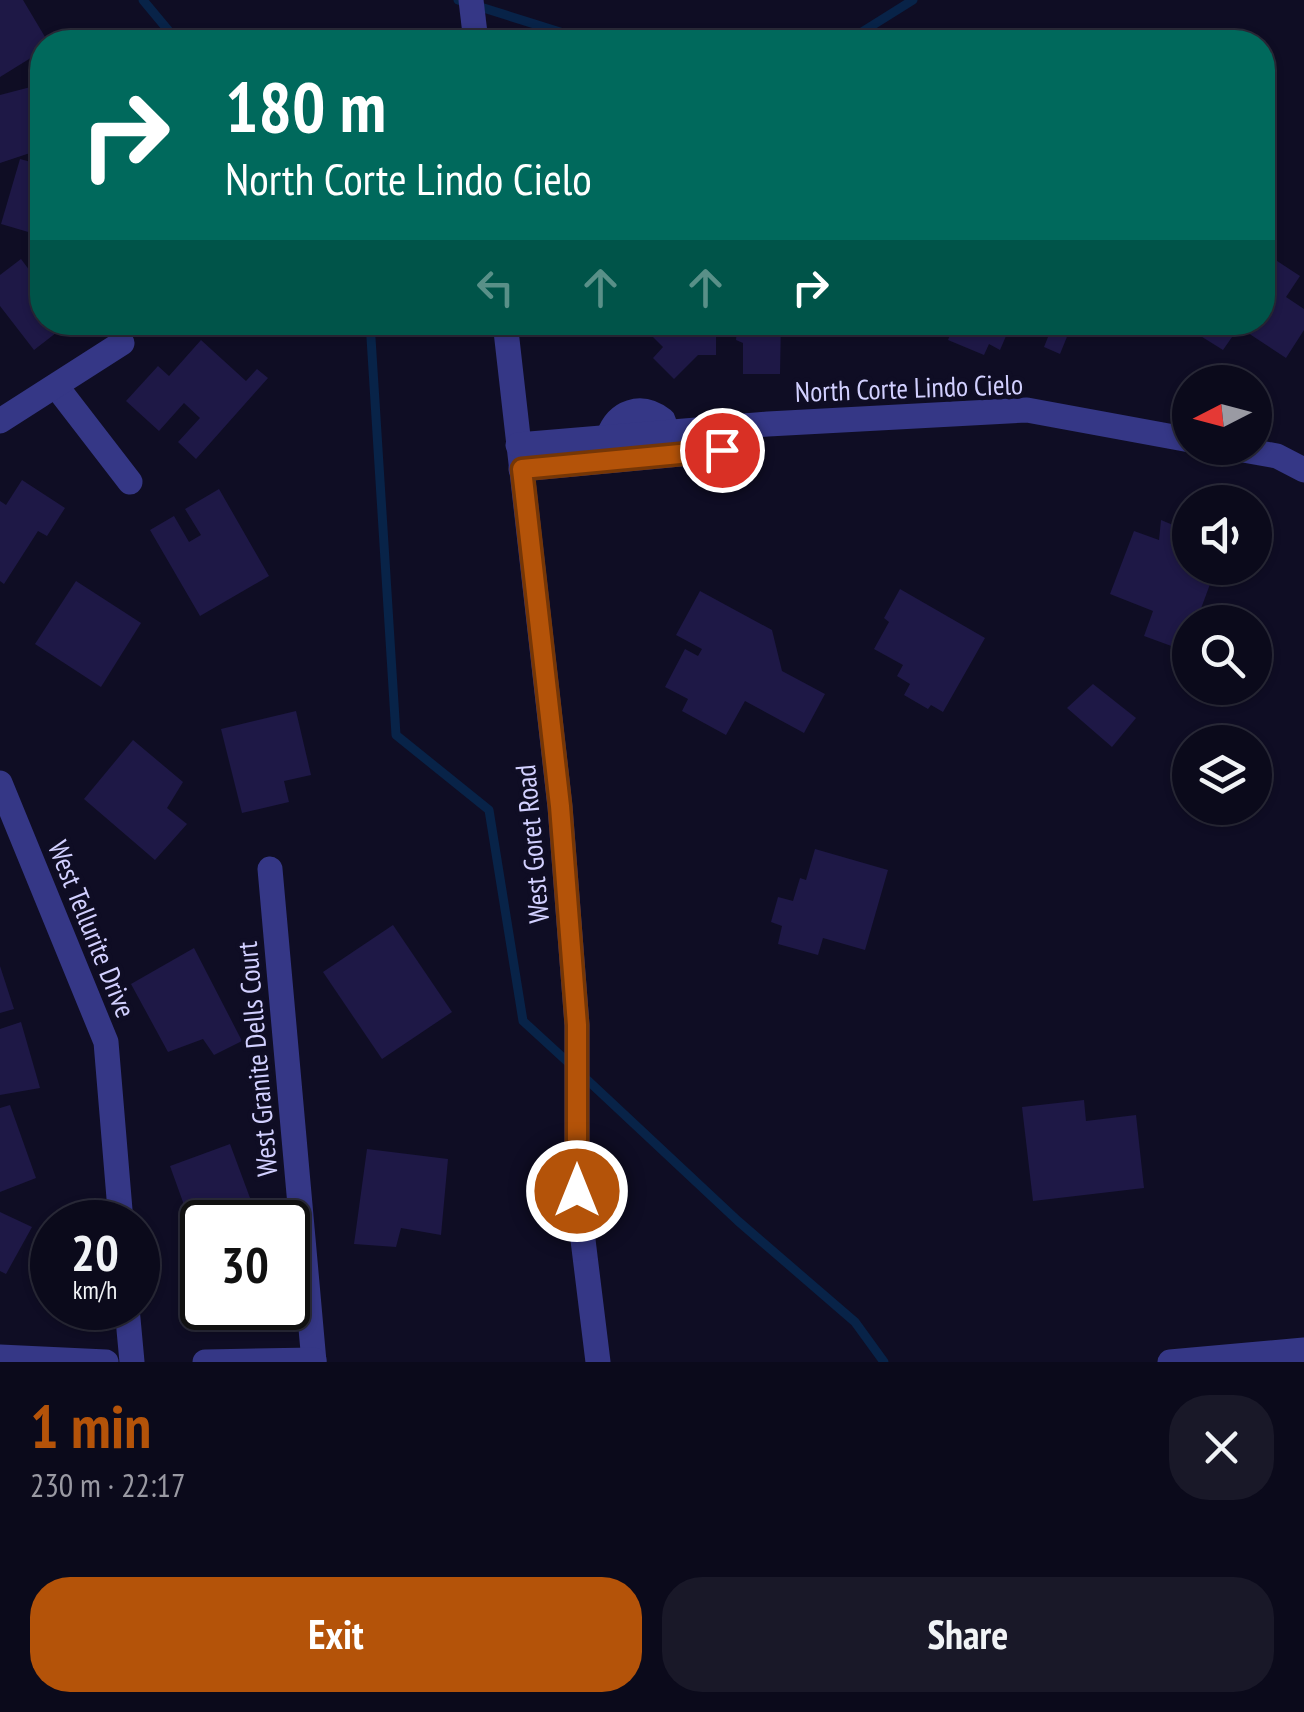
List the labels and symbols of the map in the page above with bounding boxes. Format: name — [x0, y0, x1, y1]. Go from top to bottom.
street label: North Corte Lindo Cielo — [794, 365, 1024, 410]
north arrow — [1172, 365, 1272, 465]
pin — [680, 408, 765, 493]
street label: West Goret Road — [506, 763, 557, 925]
street label: West Tellurite Drive — [40, 835, 145, 1023]
street label: West Granite Dells Court — [228, 940, 285, 1178]
position arrow — [525, 1139, 629, 1243]
speed limit sign: 30 — [180, 1200, 310, 1330]

